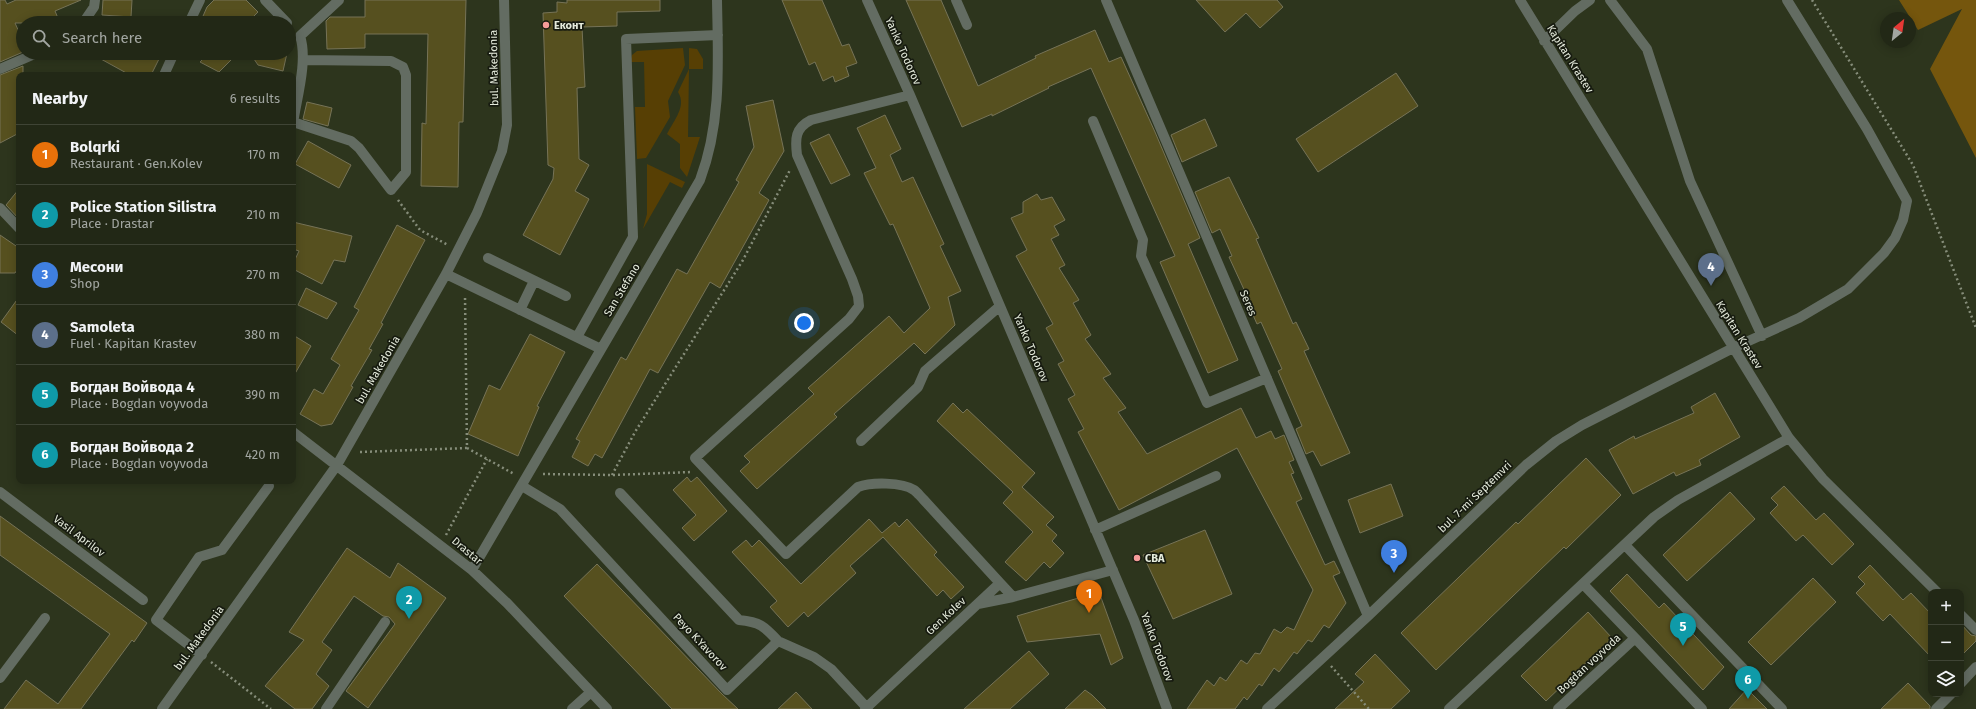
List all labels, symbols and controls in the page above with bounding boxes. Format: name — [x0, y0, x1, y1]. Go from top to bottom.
north arrow — [1880, 12, 1916, 48]
street label: Yanko Todorov — [882, 15, 924, 87]
search box — [16, 16, 296, 60]
place label: Еконт — [554, 19, 584, 32]
marker: Еконт — [541, 20, 551, 30]
street label: Kapitan Krastev — [1544, 23, 1596, 96]
icon: search — [30, 27, 52, 49]
text: Search here — [62, 29, 142, 47]
street label: bul. Makedonia — [487, 30, 501, 106]
text: Nearby — [32, 88, 87, 109]
text: 6 results — [230, 91, 280, 106]
text: Bolqrki — [70, 138, 120, 156]
text: 1 — [42, 147, 48, 162]
text: 170 m — [247, 147, 280, 162]
text: Restaurant · Gen.Kolev — [70, 156, 202, 171]
text: Police Station Silistra — [70, 198, 216, 216]
text: 2 — [42, 207, 48, 222]
text: 210 m — [246, 207, 280, 222]
text: Place · Drastar — [70, 216, 154, 231]
pin: 4 — [1698, 253, 1724, 286]
text: Месони — [70, 258, 123, 276]
street label: San Stefano — [601, 261, 643, 319]
text: 3 — [42, 267, 48, 282]
text: 270 m — [246, 267, 280, 282]
text: Shop — [70, 276, 100, 291]
street label: Seres — [1237, 288, 1259, 318]
street label: Kapitan Krastev — [1713, 299, 1765, 372]
street label: Yanko Todorov — [1011, 312, 1051, 385]
your location — [794, 313, 814, 333]
text: Samoleta — [70, 318, 135, 336]
text: 4 — [41, 327, 49, 342]
text: 380 m — [245, 327, 280, 342]
street label: bul. Makedonia — [353, 334, 403, 406]
text: Fuel · Kapitan Krastev — [70, 336, 196, 351]
text: Богдан Войвода 4 — [70, 378, 195, 396]
text: 5 — [42, 387, 48, 402]
text: 390 m — [245, 387, 280, 402]
text: Place · Bogdan voyvoda — [70, 396, 208, 411]
text: Богдан Войвода 2 — [70, 438, 194, 456]
text: 6 — [41, 447, 49, 462]
text: 420 m — [245, 447, 280, 462]
text: Place · Bogdan voyvoda — [70, 456, 208, 471]
street label: bul. 7-mi Septemvri — [1436, 459, 1514, 535]
street label: Vasil Aprilov — [51, 512, 108, 560]
street label: Drastar — [449, 534, 486, 568]
pin: 3 — [1381, 540, 1407, 573]
place label: CBA — [1145, 552, 1165, 565]
marker: CBA — [1132, 553, 1142, 563]
pin: 1 — [1076, 580, 1102, 613]
pin: 2 — [396, 586, 422, 619]
map controls — [1928, 589, 1964, 697]
button: + — [1928, 589, 1964, 625]
street label: Gen.Kolev — [924, 594, 969, 638]
street label: bul. Makedonia — [171, 603, 227, 673]
street label: Peyo K.Yavorov — [670, 611, 730, 674]
street label: Yanko Todorov — [1138, 611, 1176, 684]
pin: 5 — [1670, 613, 1696, 646]
button: − — [1928, 625, 1964, 661]
street label: Bogdan voyvoda — [1555, 631, 1623, 697]
button: layers — [1928, 661, 1964, 697]
pin: 6 — [1735, 666, 1761, 699]

